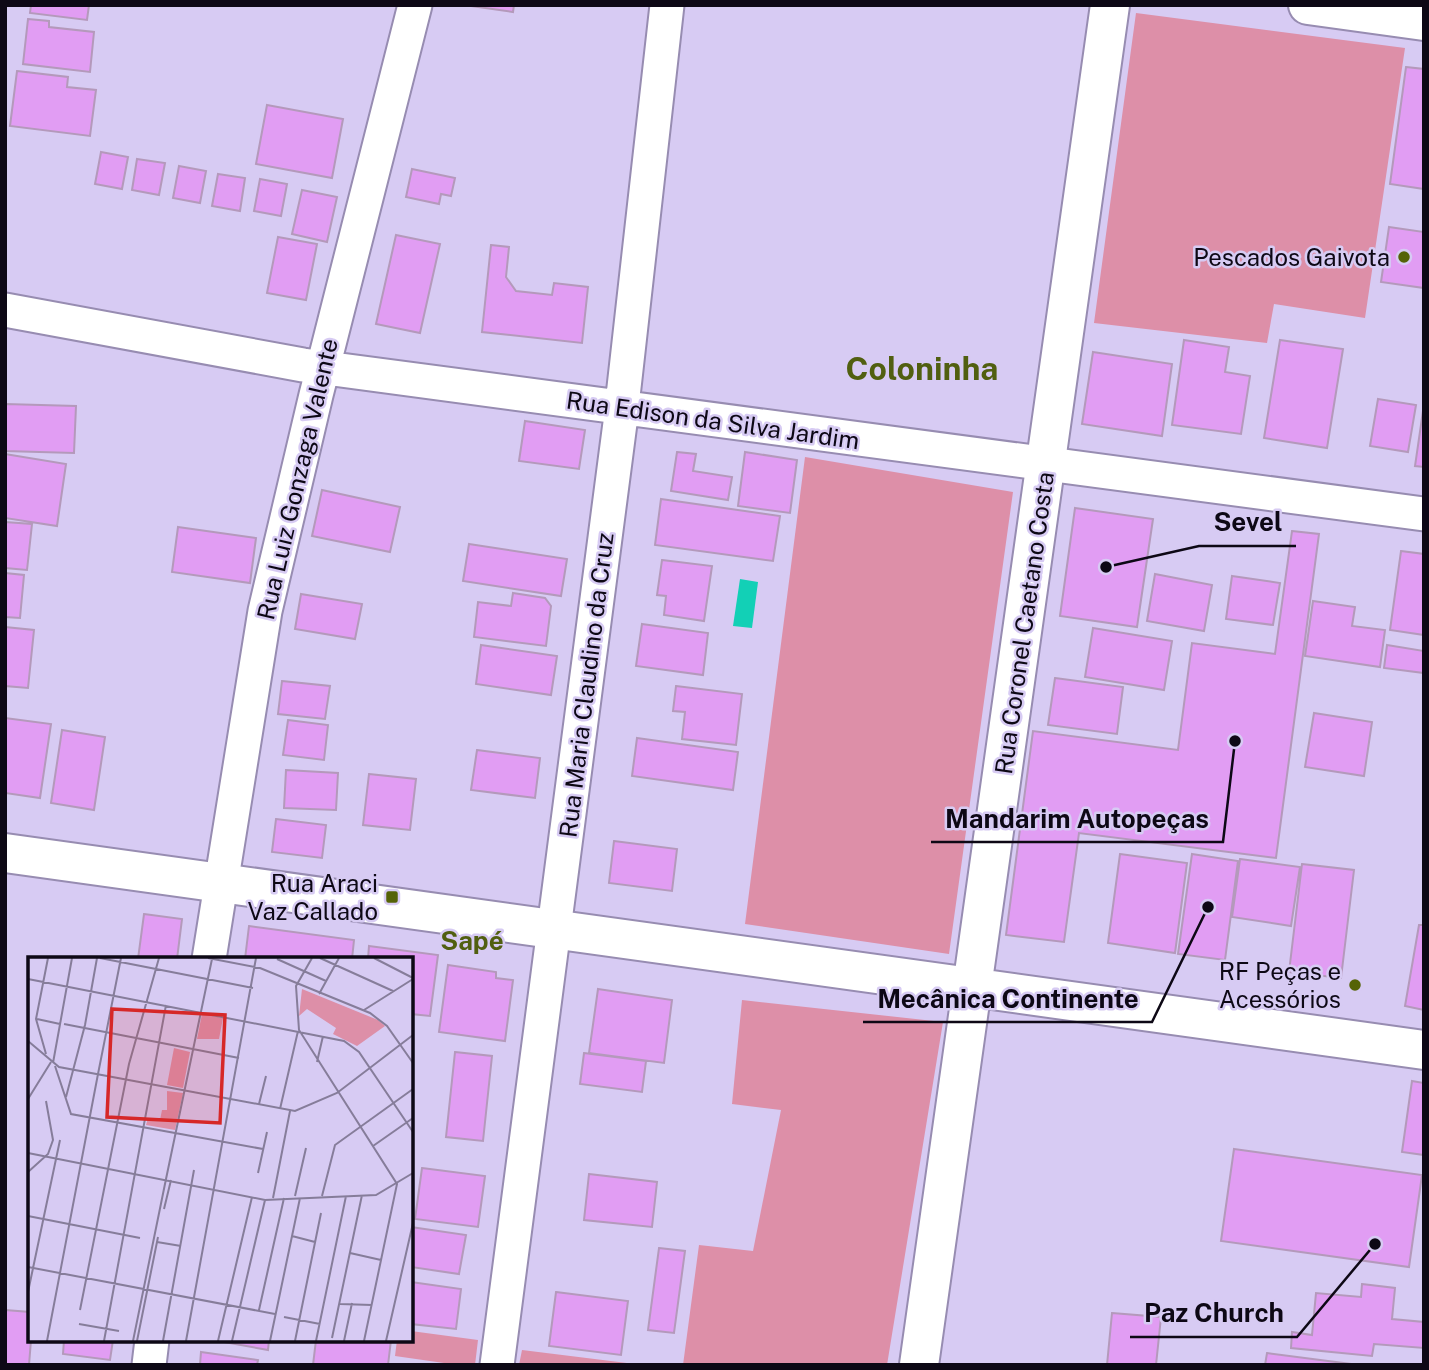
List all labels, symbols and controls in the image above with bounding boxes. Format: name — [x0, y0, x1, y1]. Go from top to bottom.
place label: Pescados Gaivota — [1193, 243, 1390, 271]
marker: Pescados Gaivota — [1396, 249, 1412, 265]
street label: Rua Luiz Gonzaga Valente — [251, 336, 343, 622]
district label: Coloninha — [845, 350, 999, 387]
street label: Rua Edison da Silva Jardim — [565, 386, 861, 454]
street label: Rua Coronel Caetano Costa — [989, 470, 1059, 776]
callout: Sevel — [1199, 499, 1296, 546]
text: Sevel — [1213, 506, 1283, 537]
street label: Rua Maria Claudino da Cruz — [553, 531, 619, 839]
callout: Mandarim Autopeças — [931, 795, 1223, 842]
text: Mandarim Autopeças — [945, 803, 1209, 834]
place label: Rua Araci Vaz Callado — [247, 869, 378, 925]
marker: Rua Araci Vaz Callado — [384, 889, 400, 905]
district label: Sapé — [440, 925, 504, 956]
inset map — [28, 957, 413, 1342]
place label: RF Peças e Acessórios — [1219, 957, 1341, 1013]
callout: Mecânica Continente — [863, 975, 1152, 1022]
marker: RF Peças e Acessórios — [1347, 977, 1363, 993]
text: Mecânica Continente — [877, 983, 1139, 1014]
callout: Paz Church — [1130, 1290, 1297, 1337]
text: Paz Church — [1144, 1297, 1284, 1328]

